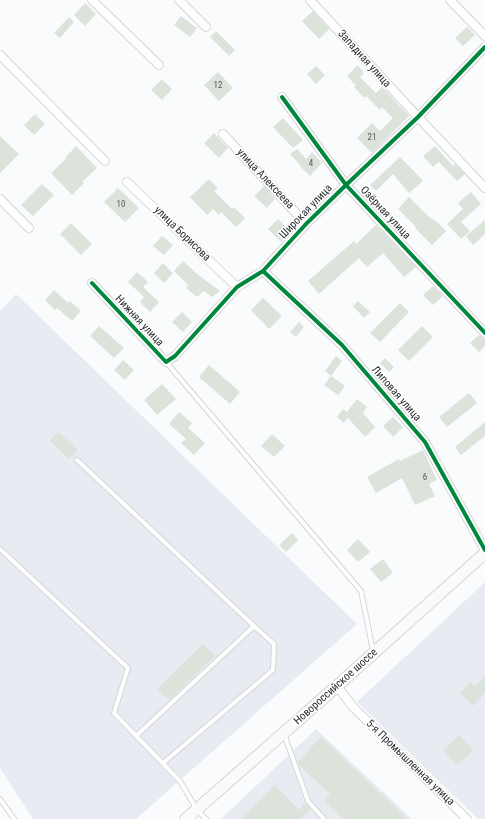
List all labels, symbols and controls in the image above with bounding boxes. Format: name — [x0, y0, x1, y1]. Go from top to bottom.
street label: Западная улица — [335, 27, 393, 91]
house number: 12 — [214, 81, 222, 91]
house number: 21 — [368, 133, 376, 143]
street label: улица Алексеева — [234, 146, 296, 212]
house number: 4 — [309, 159, 313, 169]
street label: Широкая улица — [277, 182, 335, 242]
street label: Озёрная улица — [357, 184, 413, 242]
house number: 10 — [117, 200, 125, 210]
street label: улица Борисова — [151, 204, 213, 264]
street label: Нижняя улица — [112, 293, 166, 349]
street label: Липовая улица — [368, 364, 424, 424]
house number: 6 — [423, 473, 427, 483]
street label: Новороссийское шоссе — [292, 646, 380, 728]
street label: 5-я Промышленная улица — [363, 717, 457, 809]

